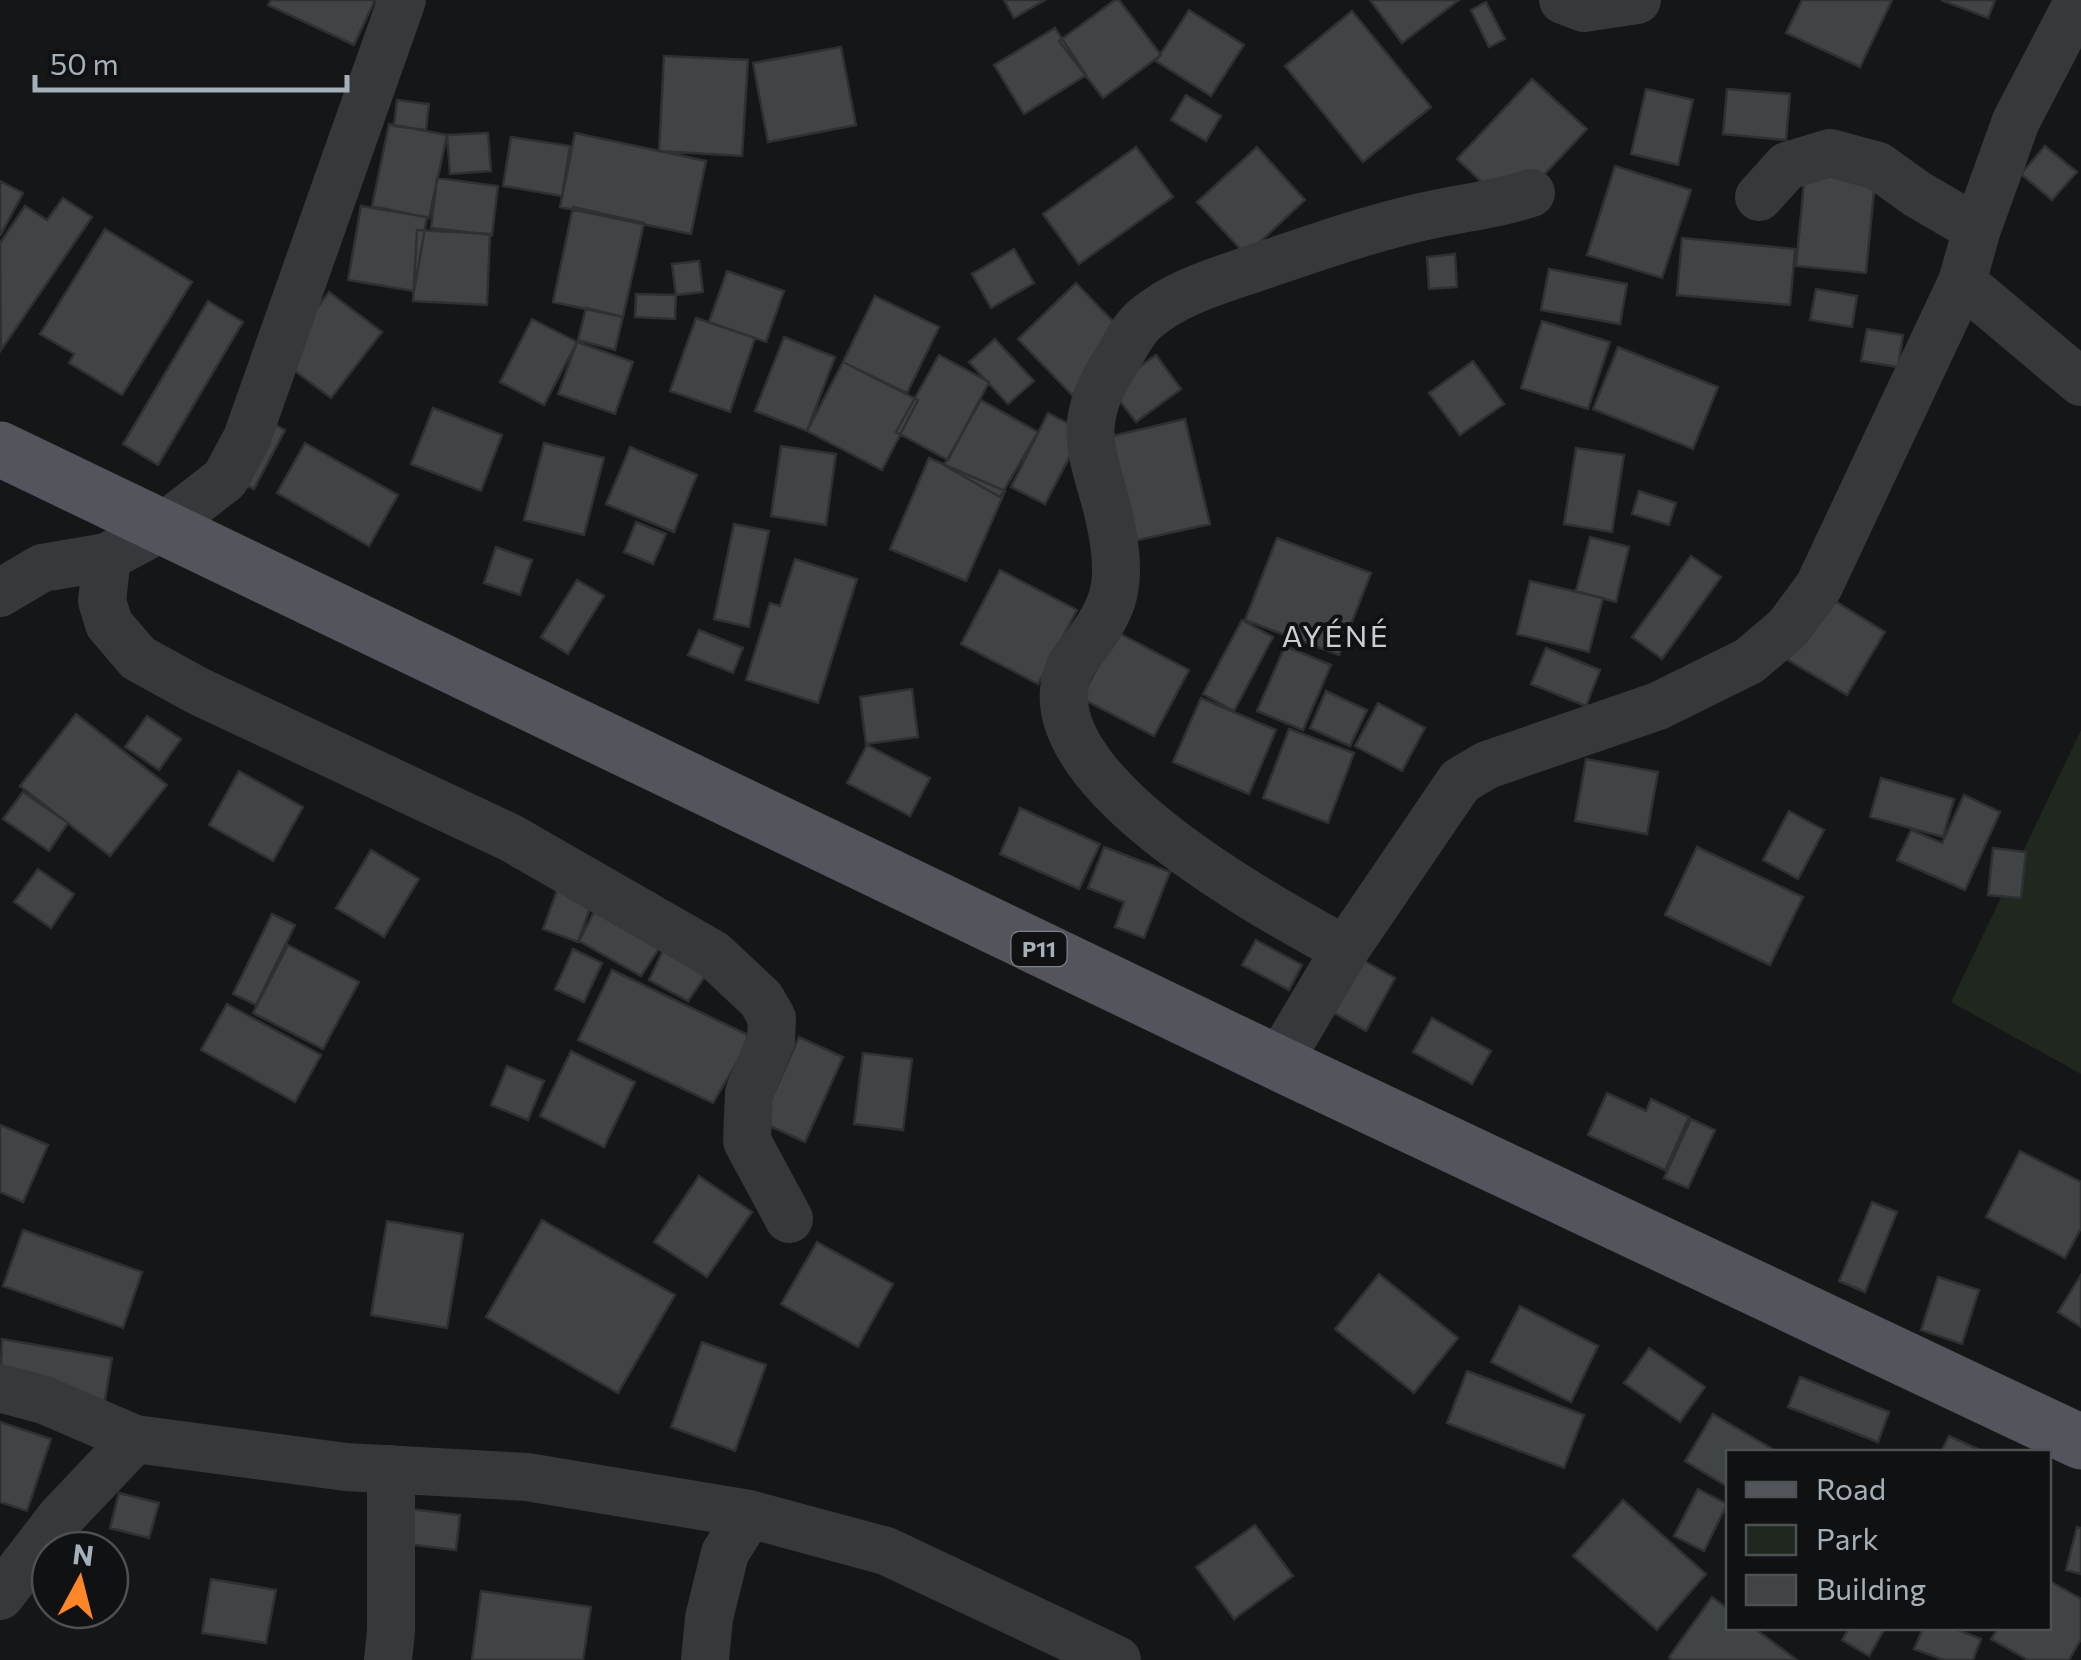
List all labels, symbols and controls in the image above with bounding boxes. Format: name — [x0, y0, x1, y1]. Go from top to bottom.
scale bar — [35, 30, 348, 92]
text: 50 m — [50, 44, 119, 81]
district label: AYÉNÉ — [1282, 616, 1390, 653]
road number: P11 — [1012, 932, 1066, 966]
legend — [1726, 1450, 2051, 1630]
text: Road — [1816, 1469, 1886, 1506]
text: Park — [1816, 1519, 1879, 1556]
north arrow — [30, 1530, 130, 1630]
text: N — [71, 1536, 96, 1572]
text: Building — [1816, 1569, 1926, 1606]

